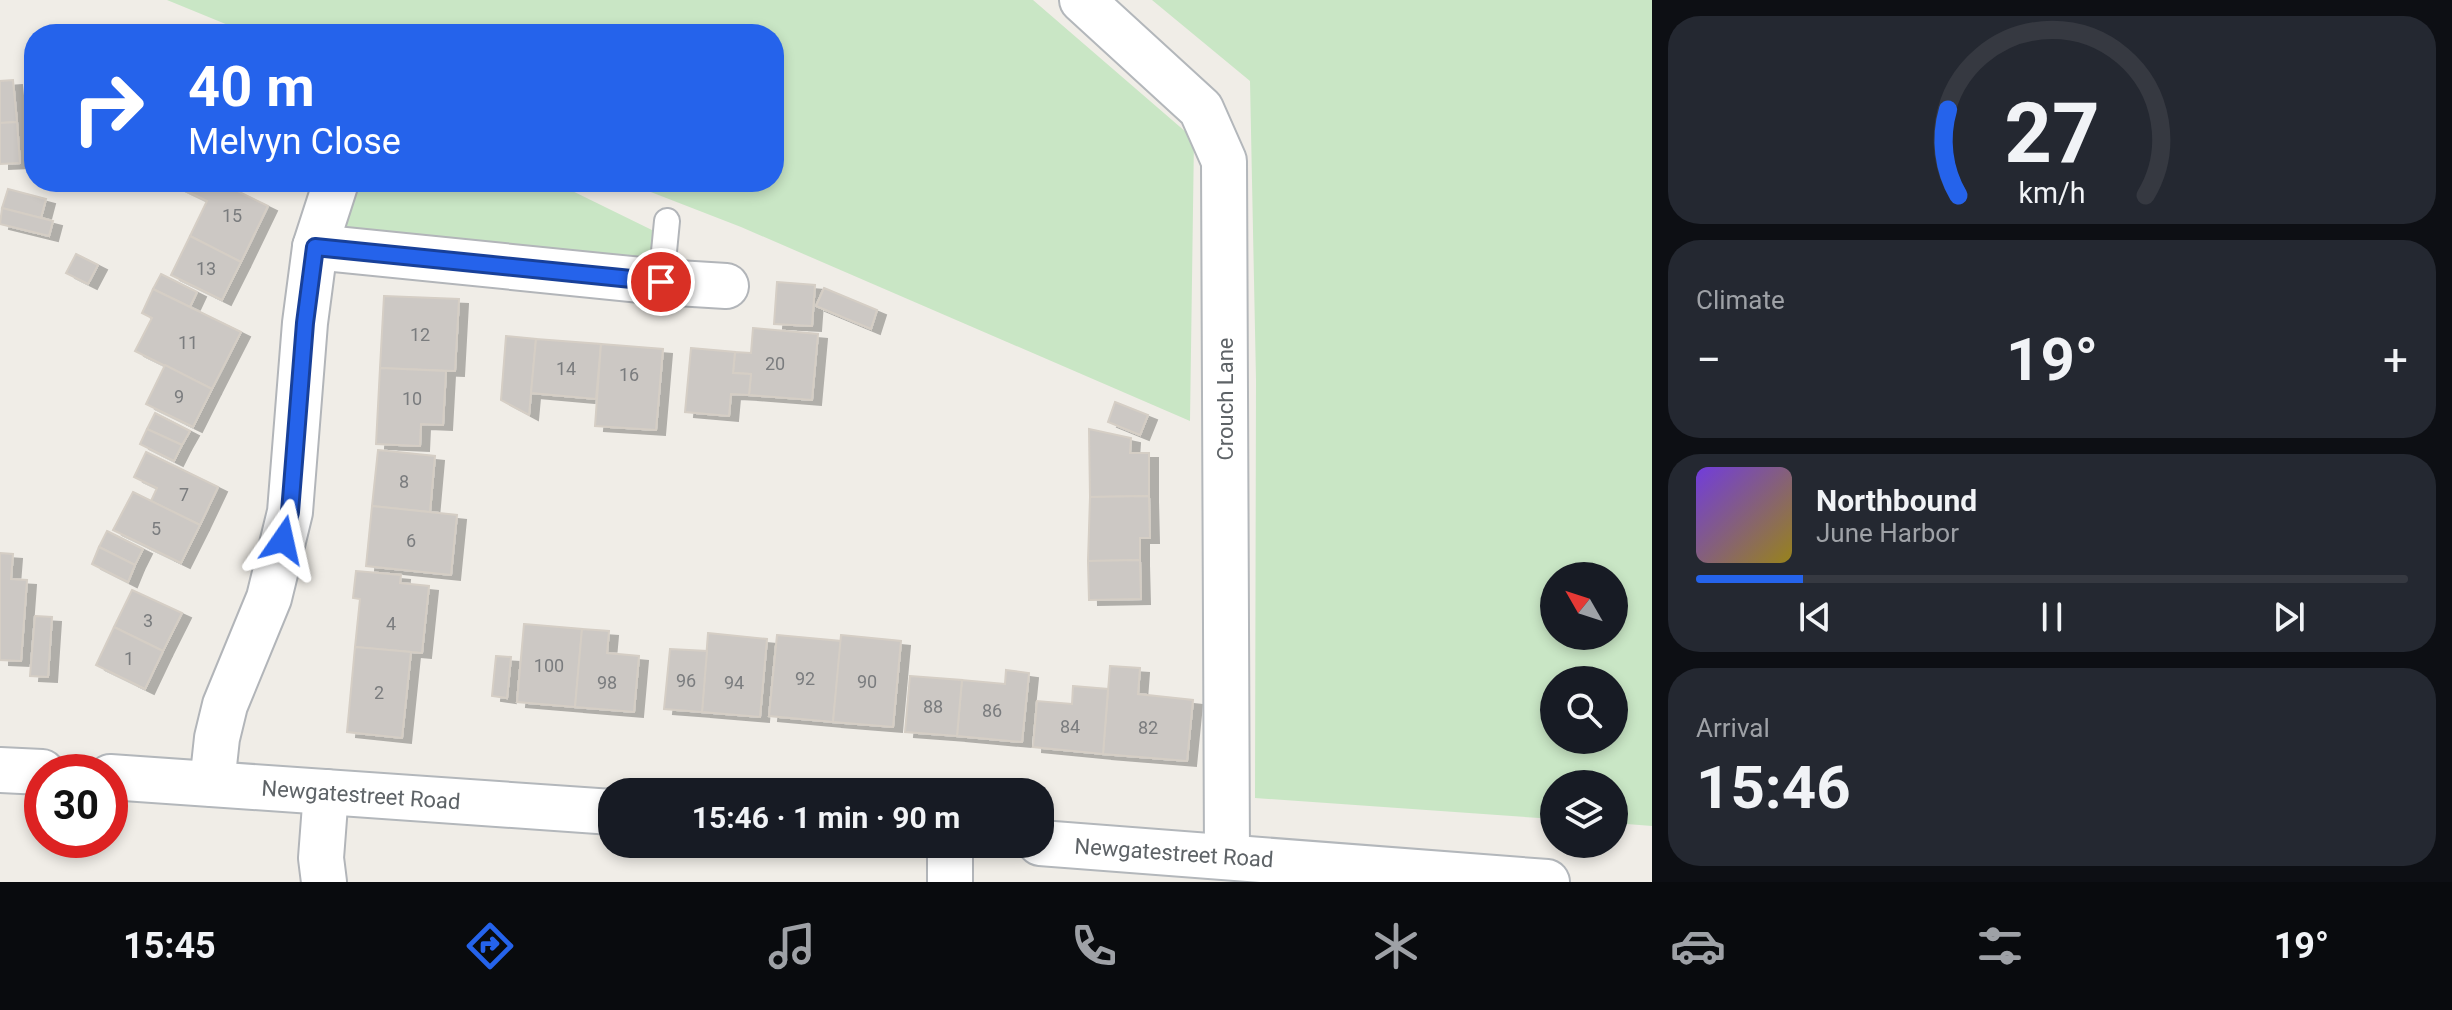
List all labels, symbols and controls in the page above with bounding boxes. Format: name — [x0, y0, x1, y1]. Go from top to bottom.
text: 40 m — [188, 54, 315, 120]
icon: right — [56, 56, 160, 160]
text: 27 — [2004, 85, 2100, 182]
text: Melvyn Close — [188, 121, 401, 163]
text: km/h — [2018, 176, 2086, 210]
house number: 15 — [222, 205, 242, 226]
pin — [627, 248, 695, 316]
house number: 13 — [196, 258, 216, 279]
icon: arrive — [639, 260, 683, 304]
text: Climate — [1696, 285, 1785, 315]
house number: 12 — [410, 324, 430, 345]
text: 19° — [2006, 324, 2098, 395]
house number: 11 — [178, 332, 198, 353]
text: − — [1696, 334, 1721, 386]
text: + — [2383, 334, 2408, 386]
street label: Crouch Lane — [1213, 338, 1238, 460]
house number: 20 — [765, 353, 785, 374]
house number: 14 — [556, 358, 576, 379]
house number: 16 — [619, 364, 639, 385]
house number: 9 — [174, 386, 184, 407]
house number: 10 — [402, 388, 422, 409]
house number: 8 — [399, 471, 409, 492]
text: Northbound — [1816, 483, 1977, 518]
house number: 7 — [179, 484, 189, 505]
position arrow — [241, 498, 325, 582]
house number: 5 — [151, 518, 161, 539]
text: June Harbor — [1816, 518, 1959, 548]
house number: 6 — [406, 530, 416, 551]
north arrow — [1540, 562, 1628, 650]
map controls — [1540, 562, 1628, 858]
icon: previous — [1793, 595, 1837, 639]
icon: pause — [2030, 595, 2074, 639]
icon: next — [2267, 595, 2311, 639]
house number: 3 — [143, 610, 153, 631]
house number: 4 — [386, 613, 396, 634]
house number: 1 — [124, 648, 134, 669]
house number: 100 — [534, 655, 564, 676]
button: search — [1540, 666, 1628, 754]
house number: 92 — [795, 668, 815, 689]
house number: 96 — [676, 670, 696, 691]
house number: 90 — [857, 671, 877, 692]
house number: 98 — [597, 672, 617, 693]
house number: 94 — [724, 672, 744, 693]
house number: 2 — [374, 682, 384, 703]
house number: 88 — [923, 696, 943, 717]
house number: 86 — [982, 700, 1002, 721]
text: Arrival — [1696, 713, 1770, 743]
house number: 84 — [1060, 716, 1080, 737]
house number: 82 — [1138, 717, 1158, 738]
text: 15:46 — [1696, 752, 1851, 823]
speed limit sign: 30 — [24, 754, 128, 858]
button: layers — [1540, 770, 1628, 858]
street label: Newgatestreet Road — [261, 776, 461, 814]
text: 15:46 · 1 min · 90 m — [692, 800, 960, 835]
street label: Newgatestreet Road — [1074, 834, 1274, 872]
icon: directions — [462, 918, 518, 974]
icon: music — [764, 918, 820, 974]
icon: phone — [1066, 918, 1122, 974]
icon: climate — [1368, 918, 1424, 974]
icon: car — [1670, 918, 1726, 974]
icon: filters — [1972, 918, 2028, 974]
text: 15:45 — [123, 925, 216, 967]
text: 19° — [2274, 925, 2329, 967]

